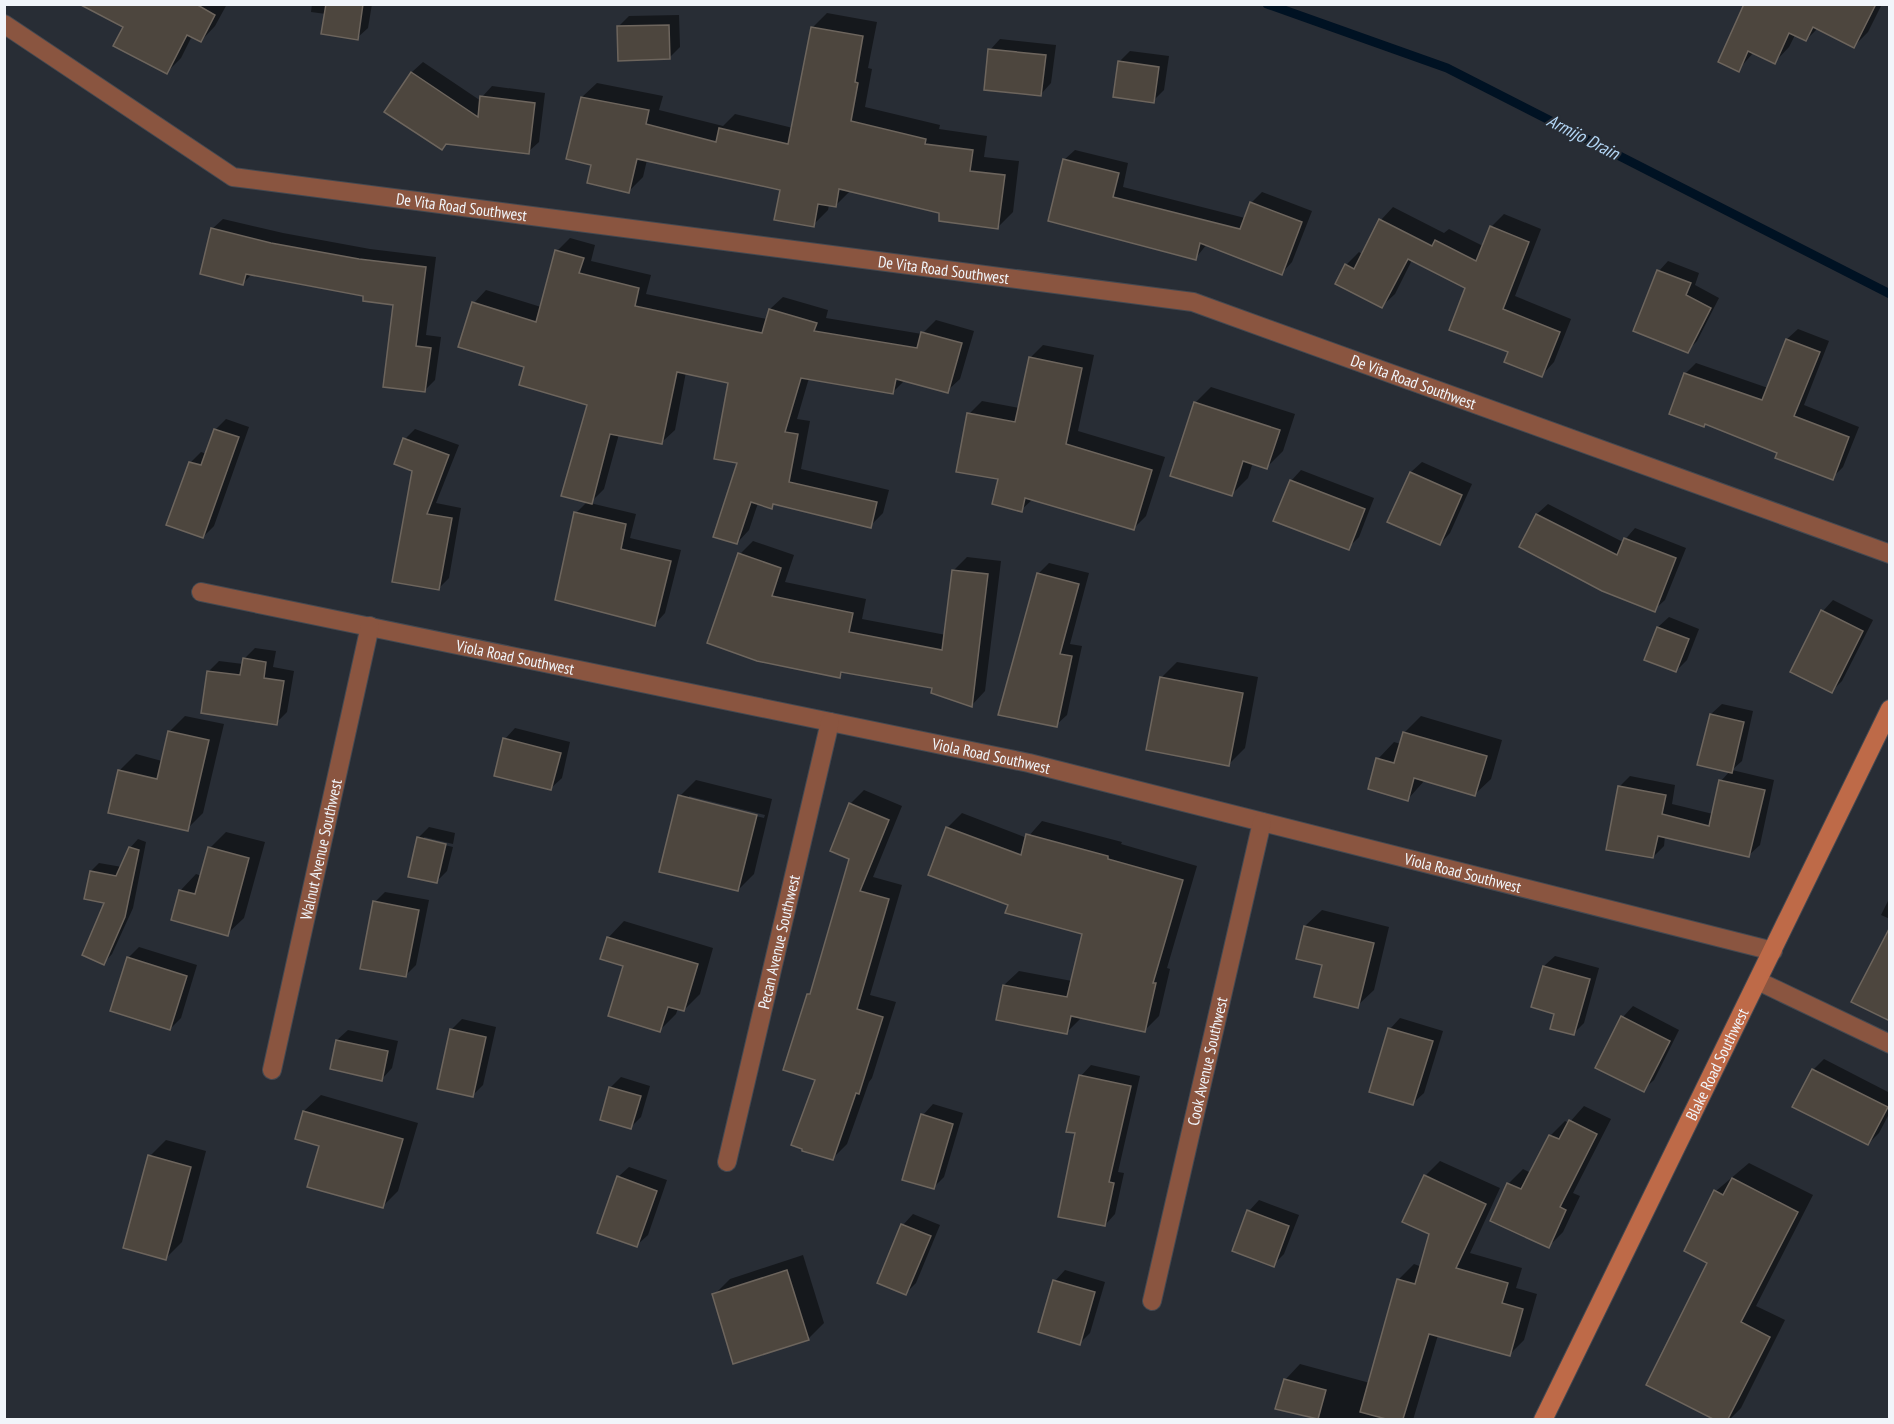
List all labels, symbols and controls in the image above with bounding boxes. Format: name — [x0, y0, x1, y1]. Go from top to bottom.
water label: Armijo Drain — [1543, 109, 1624, 165]
street label: De Vita Road Southwest — [395, 188, 529, 225]
street label: De Vita Road Southwest — [877, 251, 1011, 288]
street label: De Vita Road Southwest — [1348, 350, 1479, 414]
street label: Viola Road Southwest — [454, 635, 577, 679]
street label: Viola Road Southwest — [930, 733, 1053, 778]
street label: Walnut Avenue Southwest — [295, 776, 346, 922]
street label: Viola Road Southwest — [1401, 848, 1524, 897]
street label: Pecan Avenue Southwest — [753, 872, 804, 1011]
street label: Cook Avenue Southwest — [1183, 994, 1232, 1127]
street label: Blake Road Southwest — [1681, 1004, 1753, 1124]

